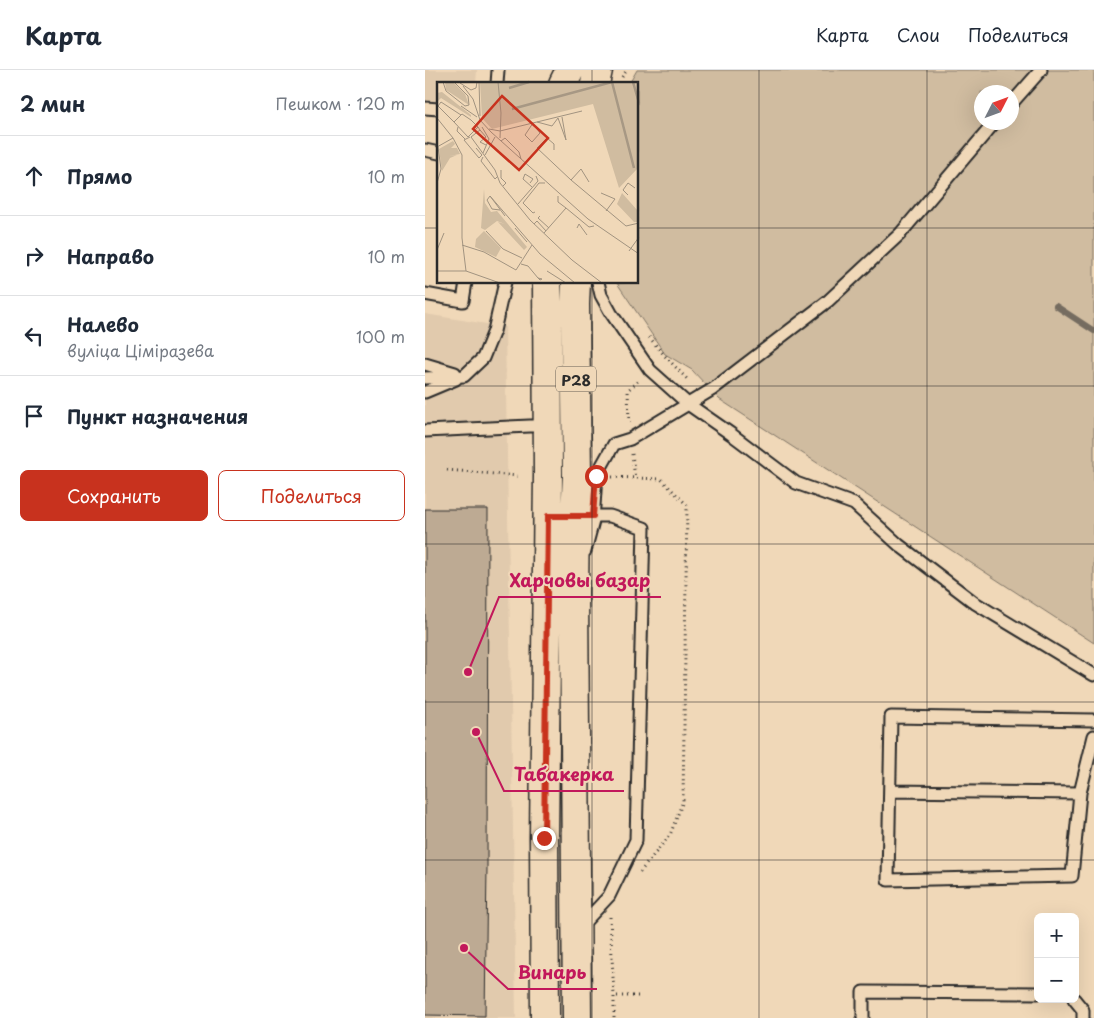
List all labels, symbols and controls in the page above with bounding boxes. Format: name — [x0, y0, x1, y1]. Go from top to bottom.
text: Карта — [25, 17, 102, 53]
text: Карта — [816, 21, 869, 48]
text: Слои — [897, 21, 940, 48]
text: Поделиться — [968, 21, 1069, 48]
inset map — [437, 82, 639, 284]
north arrow — [974, 85, 1019, 130]
text: 2 мин — [20, 87, 85, 119]
text: Пешком · 120 m — [276, 91, 405, 115]
icon: ahead — [20, 162, 48, 190]
text: Прямо — [67, 162, 132, 190]
text: 10 m — [368, 164, 405, 188]
icon: right — [20, 242, 48, 270]
text: Направо — [67, 242, 154, 270]
text: 10 m — [368, 244, 405, 268]
text: Налево — [67, 310, 139, 338]
icon: left — [20, 322, 48, 350]
text: 100 m — [356, 324, 405, 348]
text: вуліца Ціміразева — [67, 338, 214, 362]
road number: Р28 — [556, 366, 596, 392]
icon: arrive — [20, 402, 48, 430]
text: Пункт назначения — [67, 402, 248, 430]
route start — [585, 465, 608, 488]
button: Сохранить — [20, 470, 208, 521]
button: Поделиться — [218, 470, 405, 521]
callout: Харчовы базар — [499, 564, 661, 597]
text: Харчовы базар — [510, 566, 650, 593]
callout: Табакерка — [504, 758, 624, 791]
text: Табакерка — [514, 760, 614, 787]
route end — [533, 827, 556, 850]
map controls — [1034, 913, 1079, 1003]
button: + — [1034, 913, 1079, 958]
callout: Винарь — [508, 956, 597, 989]
text: Винарь — [518, 958, 587, 985]
button: − — [1034, 958, 1079, 1003]

